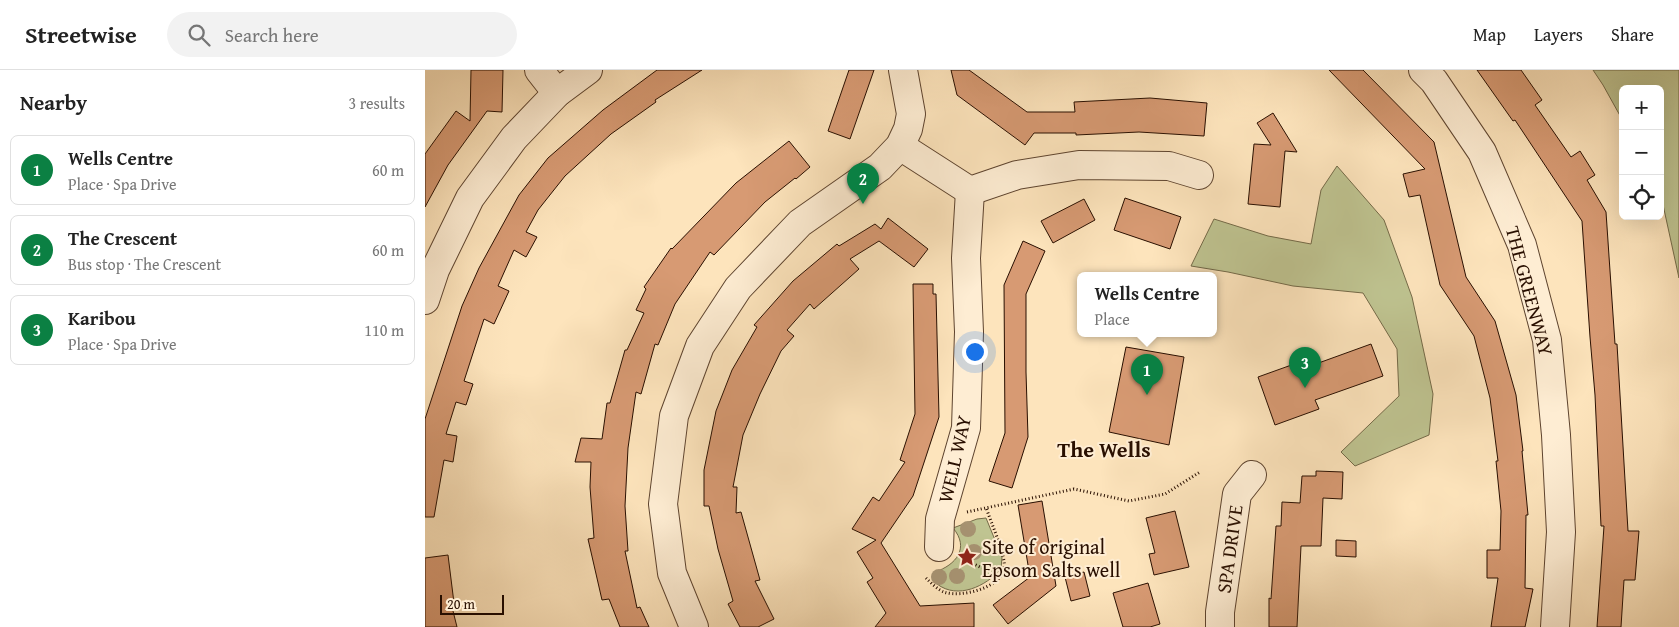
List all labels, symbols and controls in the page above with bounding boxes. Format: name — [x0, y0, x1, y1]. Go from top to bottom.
search box — [167, 12, 517, 57]
text: Streetwise — [25, 17, 137, 52]
icon: search — [185, 21, 213, 49]
text: Search here — [225, 21, 319, 49]
text: Map — [1473, 21, 1506, 48]
text: Layers — [1534, 21, 1583, 48]
text: Share — [1611, 21, 1654, 48]
map controls — [1619, 85, 1664, 220]
button: + — [1619, 85, 1664, 130]
text: Nearby — [20, 87, 87, 118]
text: 3 results — [348, 91, 405, 115]
button: − — [1619, 130, 1664, 175]
text: Wells Centre — [68, 144, 173, 172]
text: 1 — [33, 158, 41, 182]
text: 60 m — [372, 158, 404, 182]
pin: 2 — [847, 163, 879, 204]
text: Place · Spa Drive — [68, 172, 176, 196]
button: locate — [1619, 175, 1664, 220]
street label: THE GREENWAY — [1499, 223, 1561, 359]
text: The Crescent — [68, 224, 177, 252]
text: 2 — [33, 238, 41, 262]
text: 60 m — [372, 238, 404, 262]
text: Bus stop · The Crescent — [68, 252, 221, 276]
popup — [1077, 272, 1217, 337]
text: Wells Centre — [1094, 279, 1200, 307]
text: Karibou — [68, 304, 136, 332]
text: Place — [1094, 307, 1130, 331]
text: 3 — [33, 318, 41, 342]
text: 110 m — [364, 318, 404, 342]
text: Place · Spa Drive — [68, 332, 176, 356]
your location — [962, 339, 988, 365]
pin: 3 — [1289, 347, 1321, 388]
pin: 1 — [1131, 354, 1163, 395]
street label: WELL WAY — [930, 412, 978, 506]
district label: The Wells — [1057, 433, 1151, 465]
street label: SPA DRIVE — [1208, 503, 1250, 595]
place label: Site of original Epsom Salts well — [982, 532, 1121, 584]
place icon: Site of original Epsom Salts well — [956, 546, 978, 568]
scale bar — [440, 592, 504, 615]
text: 20 m — [447, 594, 475, 614]

